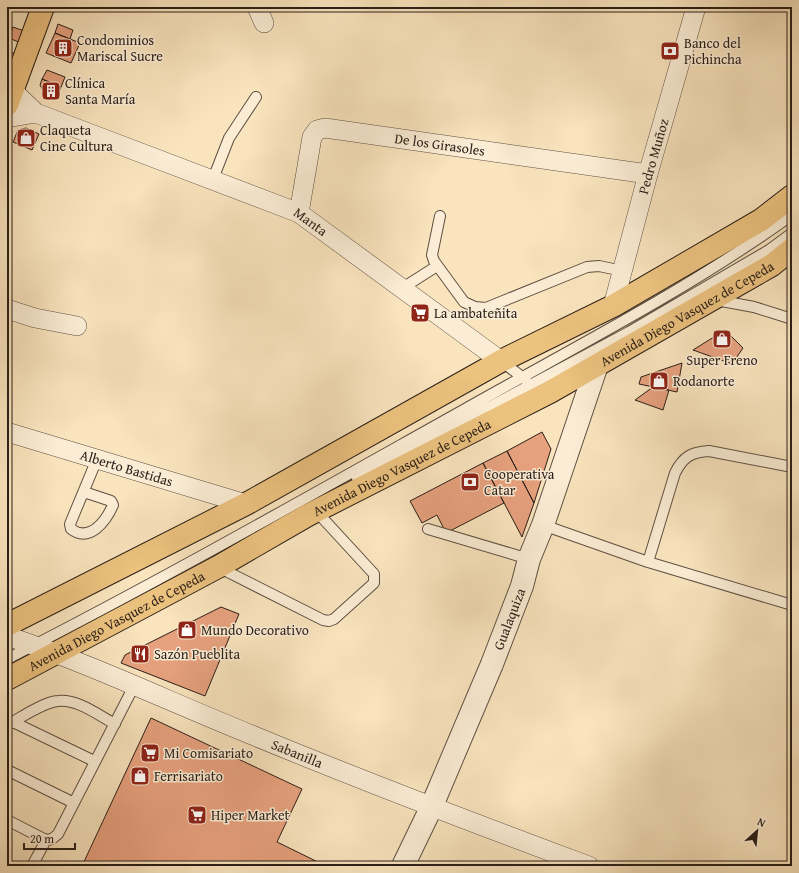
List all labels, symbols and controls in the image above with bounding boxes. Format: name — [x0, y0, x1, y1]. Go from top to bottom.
place label: Condominios Mariscal Sucre — [77, 30, 163, 66]
place label: Banco del Pichincha — [684, 33, 742, 69]
building icon: Condominios Mariscal Sucre — [52, 37, 74, 59]
bank icon: Banco del Pichincha — [659, 40, 681, 62]
place label: Clínica Santa María — [65, 73, 136, 109]
building icon: Clínica Santa María — [40, 80, 62, 102]
street label: Pedro Muñoz — [633, 116, 673, 196]
place label: Claqueta Cine Cultura — [40, 120, 113, 156]
shop icon: Claqueta Cine Cultura — [15, 127, 37, 149]
street label: De los Girasoles — [393, 128, 486, 161]
street label: Manta — [290, 202, 332, 241]
street label: Avenida Diego Vasquez de Cepeda — [596, 256, 778, 371]
supermarket icon: La ambateñita — [409, 302, 431, 324]
place label: La ambateñita — [434, 303, 518, 323]
shop icon: Super Freno — [711, 328, 733, 350]
place label: Super Freno — [686, 350, 758, 370]
shop icon: Rodanorte — [648, 370, 670, 392]
place label: Rodanorte — [673, 371, 735, 391]
street label: Avenida Diego Vasquez de Cepeda — [309, 414, 495, 521]
street label: Alberto Bastidas — [78, 445, 176, 491]
place label: Cooperativa Catar — [484, 464, 555, 500]
bank icon: Cooperativa Catar — [459, 471, 481, 493]
street label: Avenida Diego Vasquez de Cepeda — [25, 566, 209, 676]
street label: Gualaquiza — [488, 585, 530, 653]
shop icon: Mundo Decorativo — [176, 619, 198, 641]
place label: Mundo Decorativo — [201, 620, 309, 640]
restaurant icon: Sazón Pueblita — [129, 643, 151, 665]
place label: Sazón Pueblita — [154, 644, 240, 664]
street label: Sabanilla — [268, 734, 326, 773]
supermarket icon: Mi Comisariato — [139, 742, 161, 764]
place label: Mi Comisariato — [164, 743, 253, 763]
shop icon: Ferrisariato — [129, 765, 151, 787]
place label: Ferrisariato — [154, 766, 223, 786]
supermarket icon: Hiper Market — [186, 804, 208, 826]
place label: Hiper Market — [211, 805, 289, 825]
north arrow — [737, 811, 777, 851]
text: N — [755, 813, 769, 831]
scale bar — [24, 825, 75, 851]
text: 20 m — [30, 830, 54, 847]

